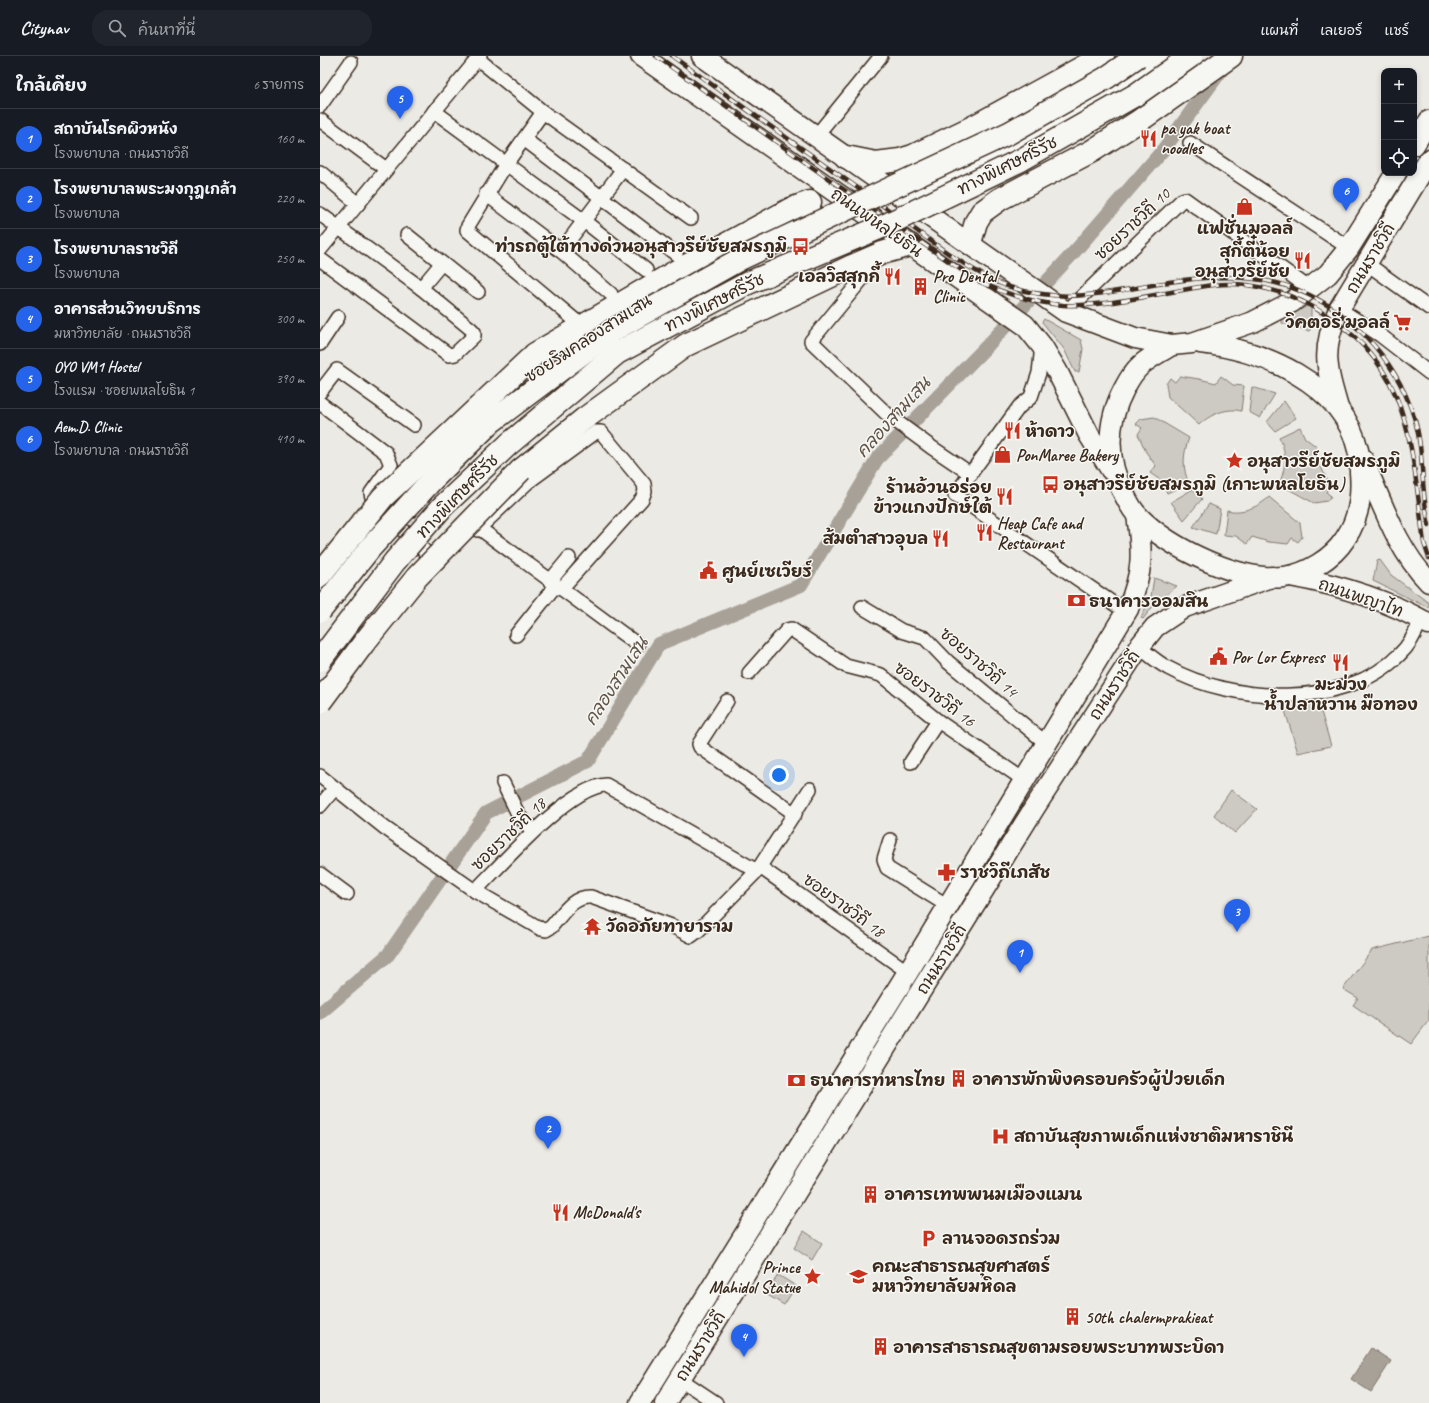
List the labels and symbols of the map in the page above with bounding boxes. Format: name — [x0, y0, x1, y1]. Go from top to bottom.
pin: 5 — [387, 86, 413, 119]
place label: pa yak boat noodles — [1161, 118, 1232, 159]
restaurant icon: pa yak boat noodles — [1138, 128, 1158, 148]
street label: ทางพิเศษศรีรัช — [954, 131, 1061, 200]
pin: 6 — [1333, 178, 1359, 211]
street label: ถนนพหลโยธิน — [827, 182, 928, 262]
street label: ซอยราชวิถี 10 — [1090, 183, 1176, 265]
shop icon: แฟชั่นมอลล์ — [1235, 196, 1255, 216]
place label: แฟชั่นมอลล์ — [1197, 213, 1293, 239]
street label: ถนนราชวิถี — [1341, 219, 1400, 297]
place label: สุกี้ตี๋น้อย อนุสาวรีย์ชัย — [1195, 234, 1290, 284]
place label: ท่ารถตู้ใต้ทางด่วนอนุสาวรีย์ชัยสมรภูมิ — [495, 235, 787, 259]
bus stop icon: ท่ารถตู้ใต้ทางด่วนอนุสาวรีย์ชัยสมรภูมิ — [790, 236, 810, 256]
restaurant icon: สุกี้ตี๋น้อย อนุสาวรีย์ชัย — [1293, 251, 1313, 271]
place label: เอลวิสสุกกี้ — [798, 260, 883, 289]
restaurant icon: เอลวิสสุกกี้ — [883, 266, 903, 286]
place label: Pro Dental Clinic — [933, 266, 1001, 307]
street label: ทางพิเศษศรีรัช — [661, 268, 768, 337]
building icon: Pro Dental Clinic — [910, 276, 930, 296]
street label: ซอยริมคลองสามเสน — [521, 289, 656, 387]
place label: วิคตอรี่ มอลล์ — [1285, 306, 1390, 333]
supermarket icon: วิคตอรี่ มอลล์ — [1393, 312, 1413, 332]
water label: คลองสามเสน — [851, 371, 936, 462]
place label: ห้าดาว — [1025, 420, 1074, 442]
restaurant icon: ห้าดาว — [1002, 421, 1022, 441]
shop icon: PonMaree Bakery — [993, 445, 1013, 465]
place label: PonMaree Bakery — [1016, 445, 1119, 466]
street label: ทางพิเศษศรีรัช — [412, 450, 503, 543]
place label: อนุสาวรีย์ชัยสมรภูมิ — [1247, 450, 1400, 474]
place icon: อนุสาวรีย์ชัยสมรภูมิ — [1224, 451, 1244, 471]
place label: อนุสาวรีย์ชัยสมรภูมิ (เกาะพหลโยธิน) — [1063, 473, 1346, 497]
bus stop icon: อนุสาวรีย์ชัยสมรภูมิ (เกาะพหลโยธิน) — [1040, 474, 1060, 494]
place label: ร้านอ้วนอร่อย ข้าวแกงปักษ์ใต้ — [874, 476, 993, 518]
restaurant icon: ร้านอ้วนอร่อย ข้าวแกงปักษ์ใต้ — [995, 487, 1015, 507]
place label: Heap Cafe and Restaurant — [997, 513, 1085, 554]
restaurant icon: Heap Cafe and Restaurant — [974, 523, 994, 543]
place label: ส้มตำสาวอุบล — [823, 527, 928, 551]
restaurant icon: ส้มตำสาวอุบล — [931, 528, 951, 548]
place label: ศูนย์เซเวียร์ — [722, 560, 812, 583]
public building icon: ศูนย์เซเวียร์ — [699, 561, 719, 581]
street label: ถนนพญาไท — [1316, 572, 1406, 622]
bank icon: ธนาคารออมสิน — [1066, 591, 1086, 611]
place label: ธนาคารออมสิน — [1089, 591, 1209, 612]
street label: ซอยราชวิถี 14 — [936, 623, 1024, 703]
water label: คลองสามเสน — [579, 632, 653, 729]
street label: ถนนราชวิถี — [1084, 647, 1145, 724]
public building icon: Por Lor Express — [1209, 647, 1229, 667]
place label: Por Lor Express — [1232, 647, 1327, 668]
restaurant icon: มะม่วง น้ำปลาหวาน มือทอง — [1331, 652, 1351, 672]
street label: ซอยราชวิถี 16 — [890, 657, 980, 732]
place label: มะม่วง น้ำปลาหวาน มือทอง — [1264, 674, 1418, 715]
your location — [769, 765, 789, 785]
street label: ซอยราชวิถี 18 — [467, 792, 552, 875]
place label: ราชวิถีเภสัช — [960, 861, 1050, 883]
pharmacy icon: ราชวิถีเภสัช — [937, 862, 957, 882]
street label: ซอยราชวิถี 18 — [799, 869, 891, 943]
pin: 3 — [1224, 899, 1250, 932]
temple icon: วัดอภัยทายาราม — [583, 916, 603, 936]
place label: วัดอภัยทายาราม — [606, 916, 733, 937]
street label: ถนนราชวิถี — [912, 920, 971, 998]
pin: 1 — [1007, 940, 1033, 973]
place label: อาคารพักพิงครอบครัวผู้ป่วยเด็ก — [972, 1067, 1225, 1091]
place label: ธนาคารทหารไทย — [810, 1069, 945, 1091]
building icon: อาคารพักพิงครอบครัวผู้ป่วยเด็ก — [949, 1069, 969, 1089]
bank icon: ธนาคารทหารไทย — [787, 1070, 807, 1090]
pin: 2 — [535, 1116, 561, 1149]
place label: สถาบันสุขภาพเด็กแห่งชาติมหาราชินี — [1014, 1124, 1294, 1149]
hospital icon: สถาบันสุขภาพเด็กแห่งชาติมหาราชินี — [991, 1126, 1011, 1146]
place label: อาคารเทพพนมเมืองแมน — [884, 1183, 1082, 1205]
building icon: อาคารเทพพนมเมืองแมน — [861, 1184, 881, 1204]
restaurant icon: McDonald's — [550, 1202, 570, 1222]
place label: McDonald's — [573, 1202, 642, 1223]
parking icon: ลานจอดรถร่วม — [919, 1228, 939, 1248]
place label: ลานจอดรถร่วม — [942, 1228, 1060, 1249]
place label: คณะสาธารณสุขศาสตร์ มหาวิทยาลัยมหิดล — [872, 1255, 1050, 1297]
place label: Prince Mahidol Statue — [709, 1257, 801, 1298]
school or university icon: คณะสาธารณสุขศาสตร์ มหาวิทยาลัยมหิดล — [849, 1266, 869, 1286]
place icon: Prince Mahidol Statue — [803, 1267, 823, 1287]
street label: ถนนราชวิถี — [671, 1307, 730, 1385]
building icon: 50th chalermprakieat — [1062, 1307, 1082, 1327]
place label: 50th chalermprakieat — [1085, 1307, 1215, 1328]
pin: 4 — [731, 1324, 757, 1357]
building icon: อาคารสาธารณสุขตามรอยพระบาทพระบิดา — [870, 1337, 890, 1357]
place label: อาคารสาธารณสุขตามรอยพระบาทพระบิดา — [893, 1337, 1224, 1360]

